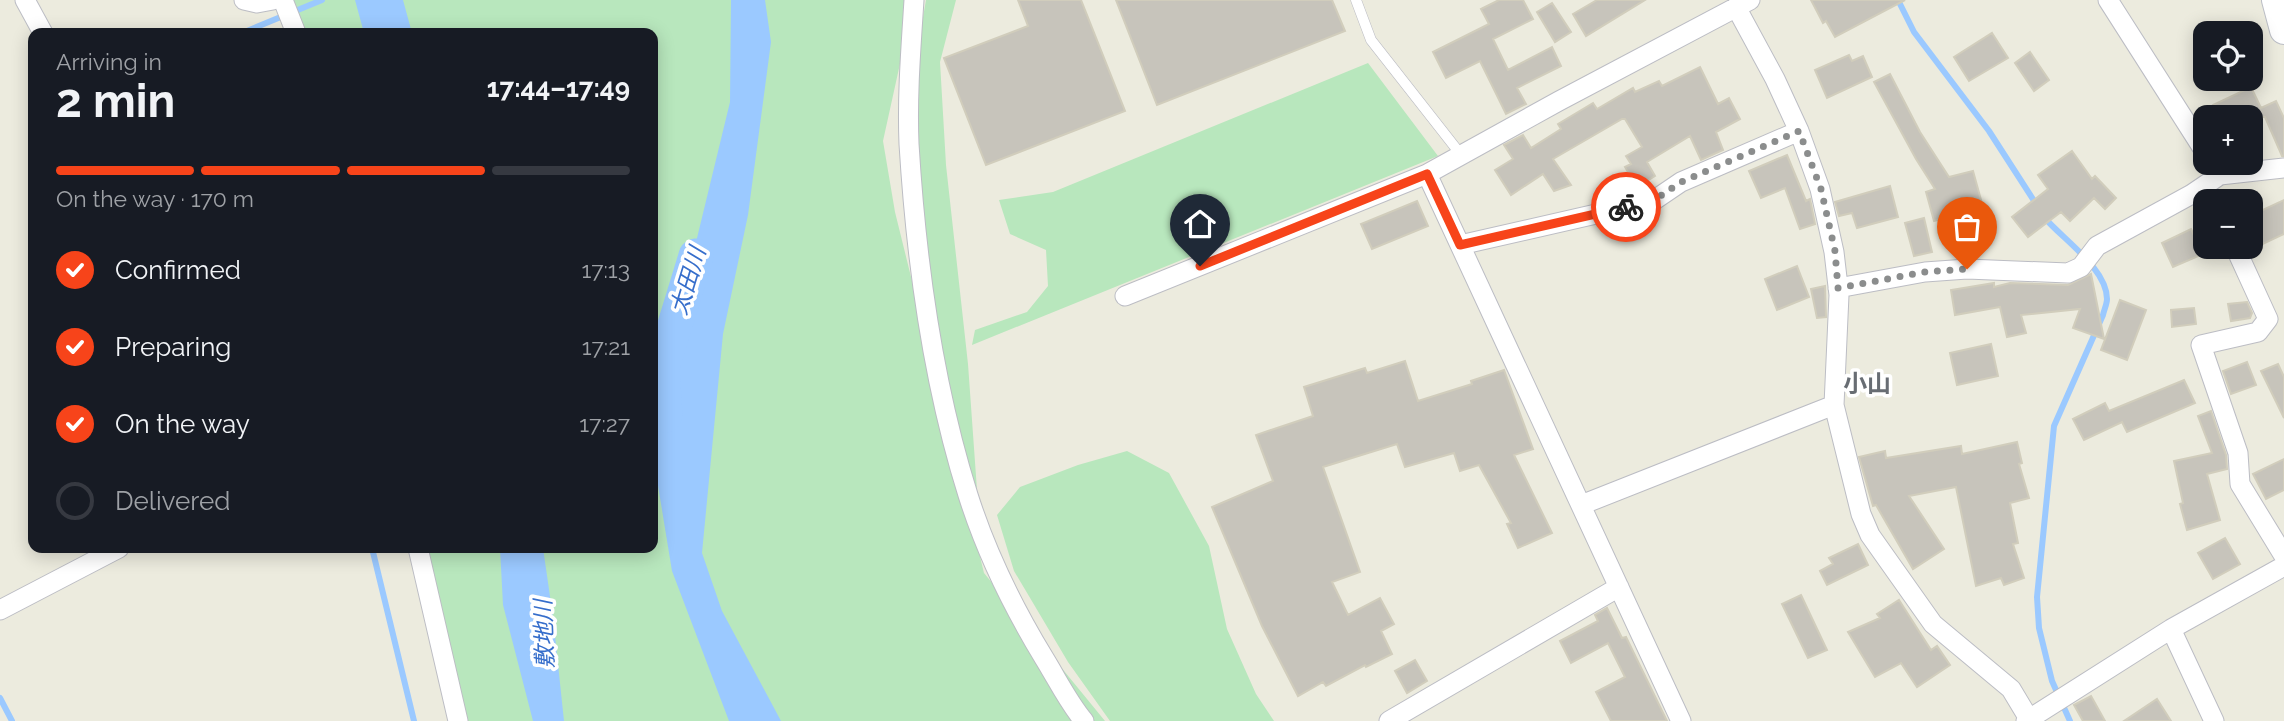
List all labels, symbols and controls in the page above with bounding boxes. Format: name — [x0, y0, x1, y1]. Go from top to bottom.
map controls — [2193, 21, 2263, 259]
button: locate — [2193, 21, 2263, 91]
text: Arriving in — [56, 48, 162, 75]
text: 17:44–17:49 — [487, 73, 630, 103]
text: 2 min — [56, 74, 175, 128]
button: + — [2193, 105, 2263, 175]
courier — [1591, 172, 1661, 242]
text: On the way · 170 m — [56, 185, 254, 212]
icon: bike — [1607, 188, 1645, 226]
button: − — [2193, 189, 2263, 259]
pin — [1170, 194, 1230, 266]
pin — [1937, 197, 1997, 269]
icon: home — [1181, 205, 1219, 243]
icon: bag — [1948, 208, 1986, 246]
water label: 太田川 — [665, 241, 711, 318]
icon: check — [56, 251, 94, 289]
text: Confirmed — [115, 255, 241, 285]
text: 17:13 — [582, 256, 630, 283]
icon: check — [56, 328, 94, 366]
text: Preparing — [115, 332, 231, 362]
text: 17:21 — [582, 333, 630, 360]
district label: 小山 — [1843, 369, 1891, 398]
icon: check — [56, 405, 94, 443]
text: On the way — [115, 409, 250, 439]
text: 17:27 — [579, 410, 630, 437]
text: Delivered — [115, 486, 230, 516]
water label: 敷地川 — [529, 596, 558, 669]

